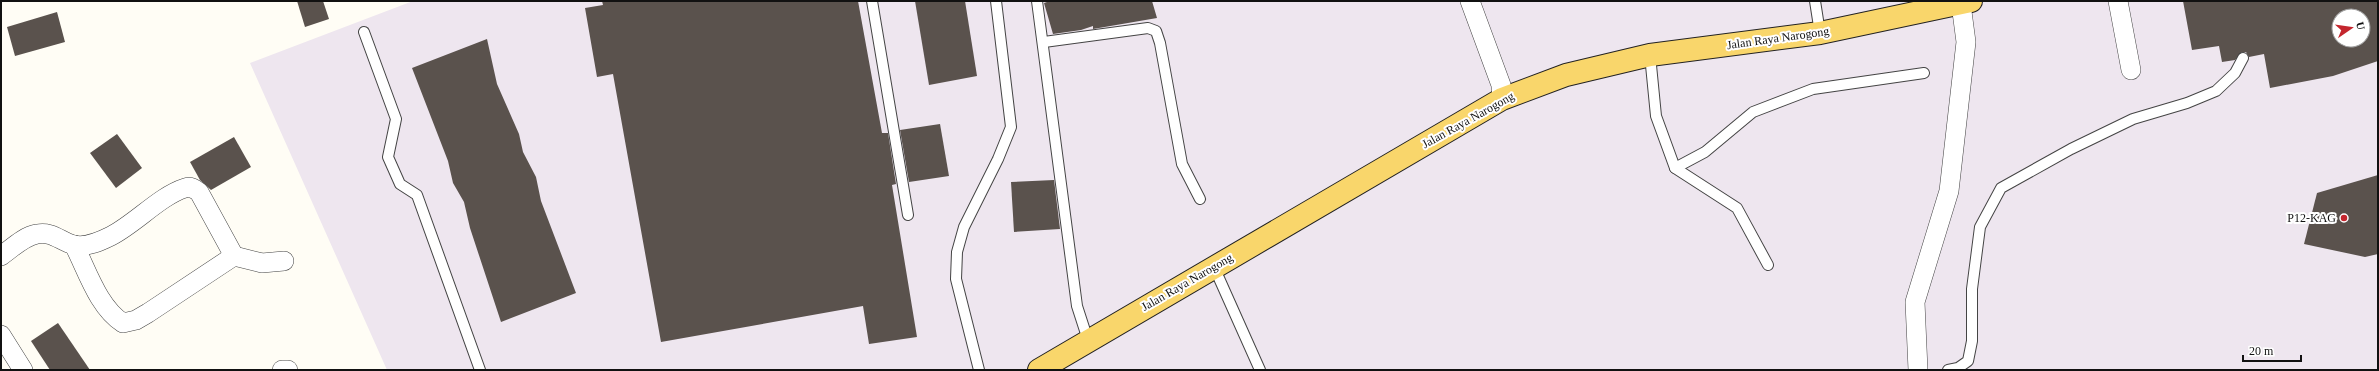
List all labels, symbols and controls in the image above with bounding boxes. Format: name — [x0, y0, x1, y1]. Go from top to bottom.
north arrow — [2331, 8, 2371, 48]
text: U — [2354, 21, 2367, 31]
street label: Jalan Raya Narogong — [1726, 24, 1830, 52]
street label: Jalan Raya Narogong — [1419, 89, 1517, 151]
place label: P12-KAG — [2287, 211, 2336, 225]
marker: P12-KAG — [2339, 213, 2349, 223]
street label: Jalan Raya Narogong — [1139, 250, 1235, 314]
scale bar — [2243, 337, 2301, 363]
text: 20 m — [2249, 344, 2274, 358]

